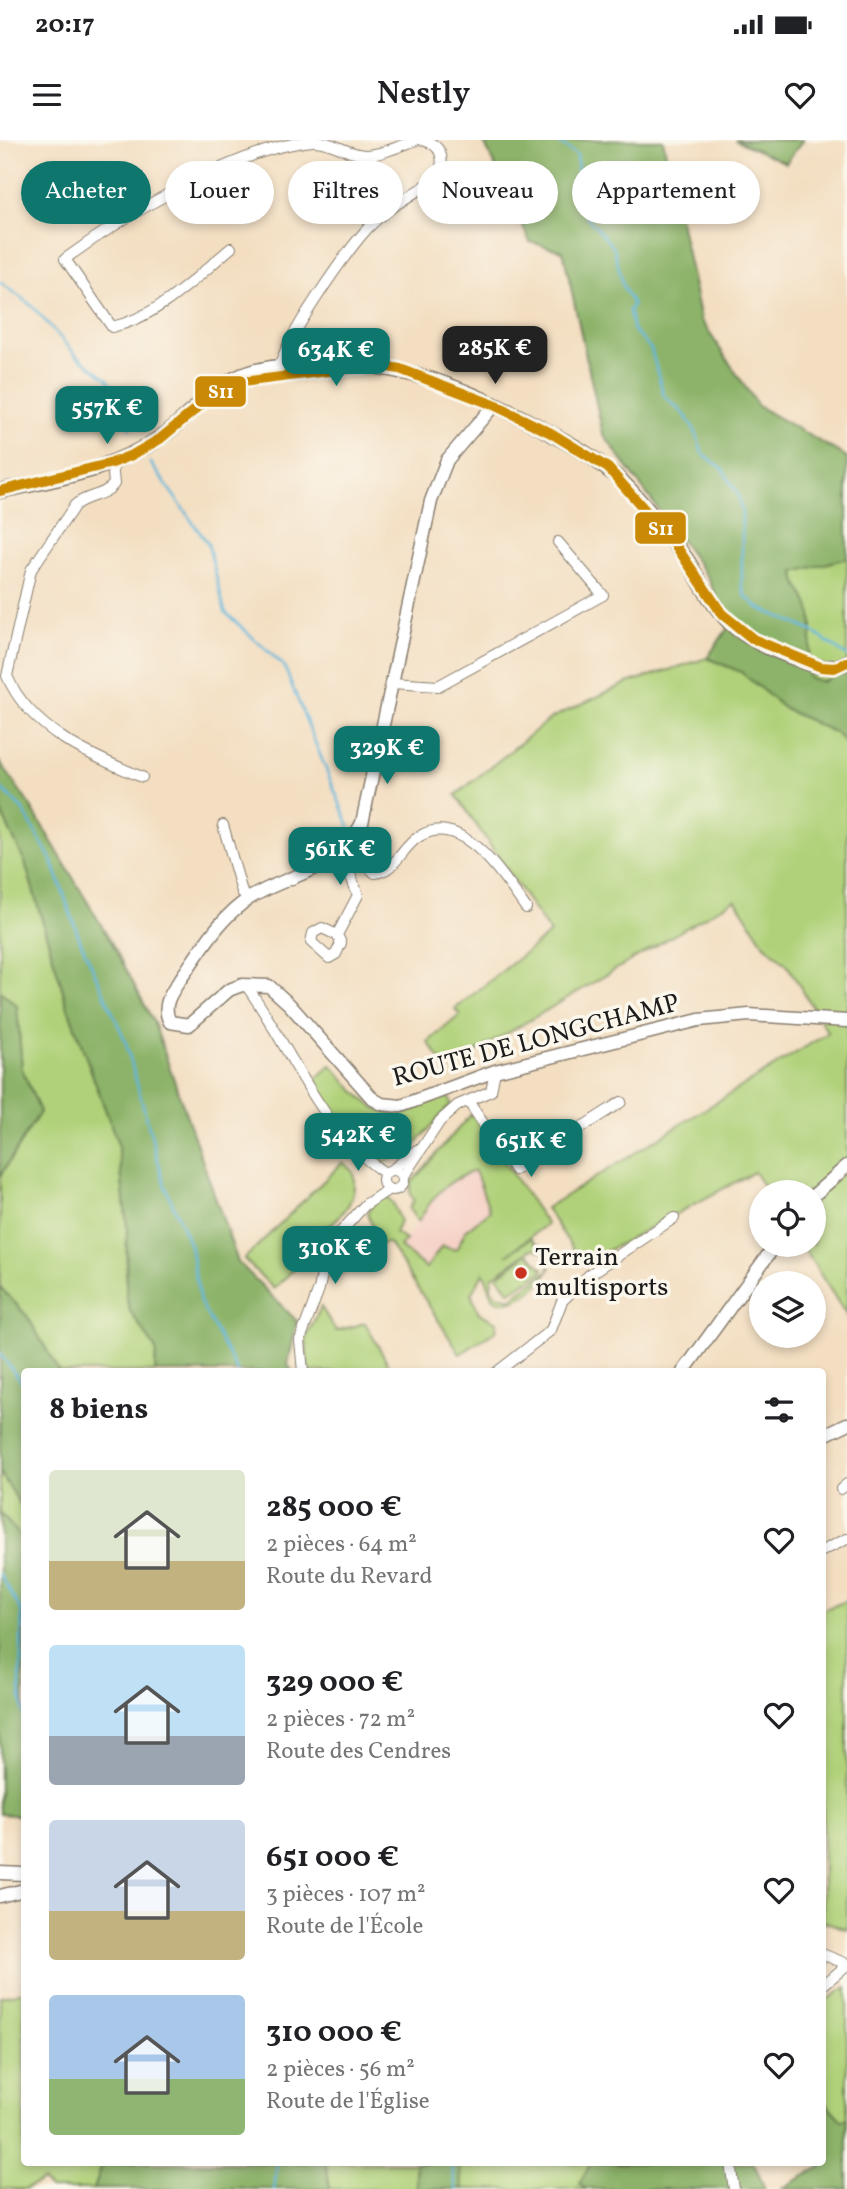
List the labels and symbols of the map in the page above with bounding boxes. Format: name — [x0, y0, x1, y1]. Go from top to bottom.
pin: 285K € — [438, 327, 552, 386]
pin: 634K € — [279, 328, 393, 388]
line badge: S11 — [194, 375, 247, 408]
text: S11 — [208, 380, 234, 406]
pin: 557K € — [50, 386, 164, 446]
line badge: S11 — [634, 511, 687, 545]
text: S11 — [648, 517, 674, 543]
pin: 329K € — [330, 726, 444, 786]
pin: 561K € — [283, 828, 397, 887]
street label: ROUTE DE LONGCHAMP — [389, 985, 683, 1097]
pin: 542K € — [301, 1114, 415, 1173]
pin: 651K € — [474, 1119, 588, 1179]
pin: 310K € — [278, 1226, 392, 1286]
place label: Terrain multisports — [535, 1240, 668, 1306]
marker: Terrain multisports — [513, 1265, 529, 1281]

